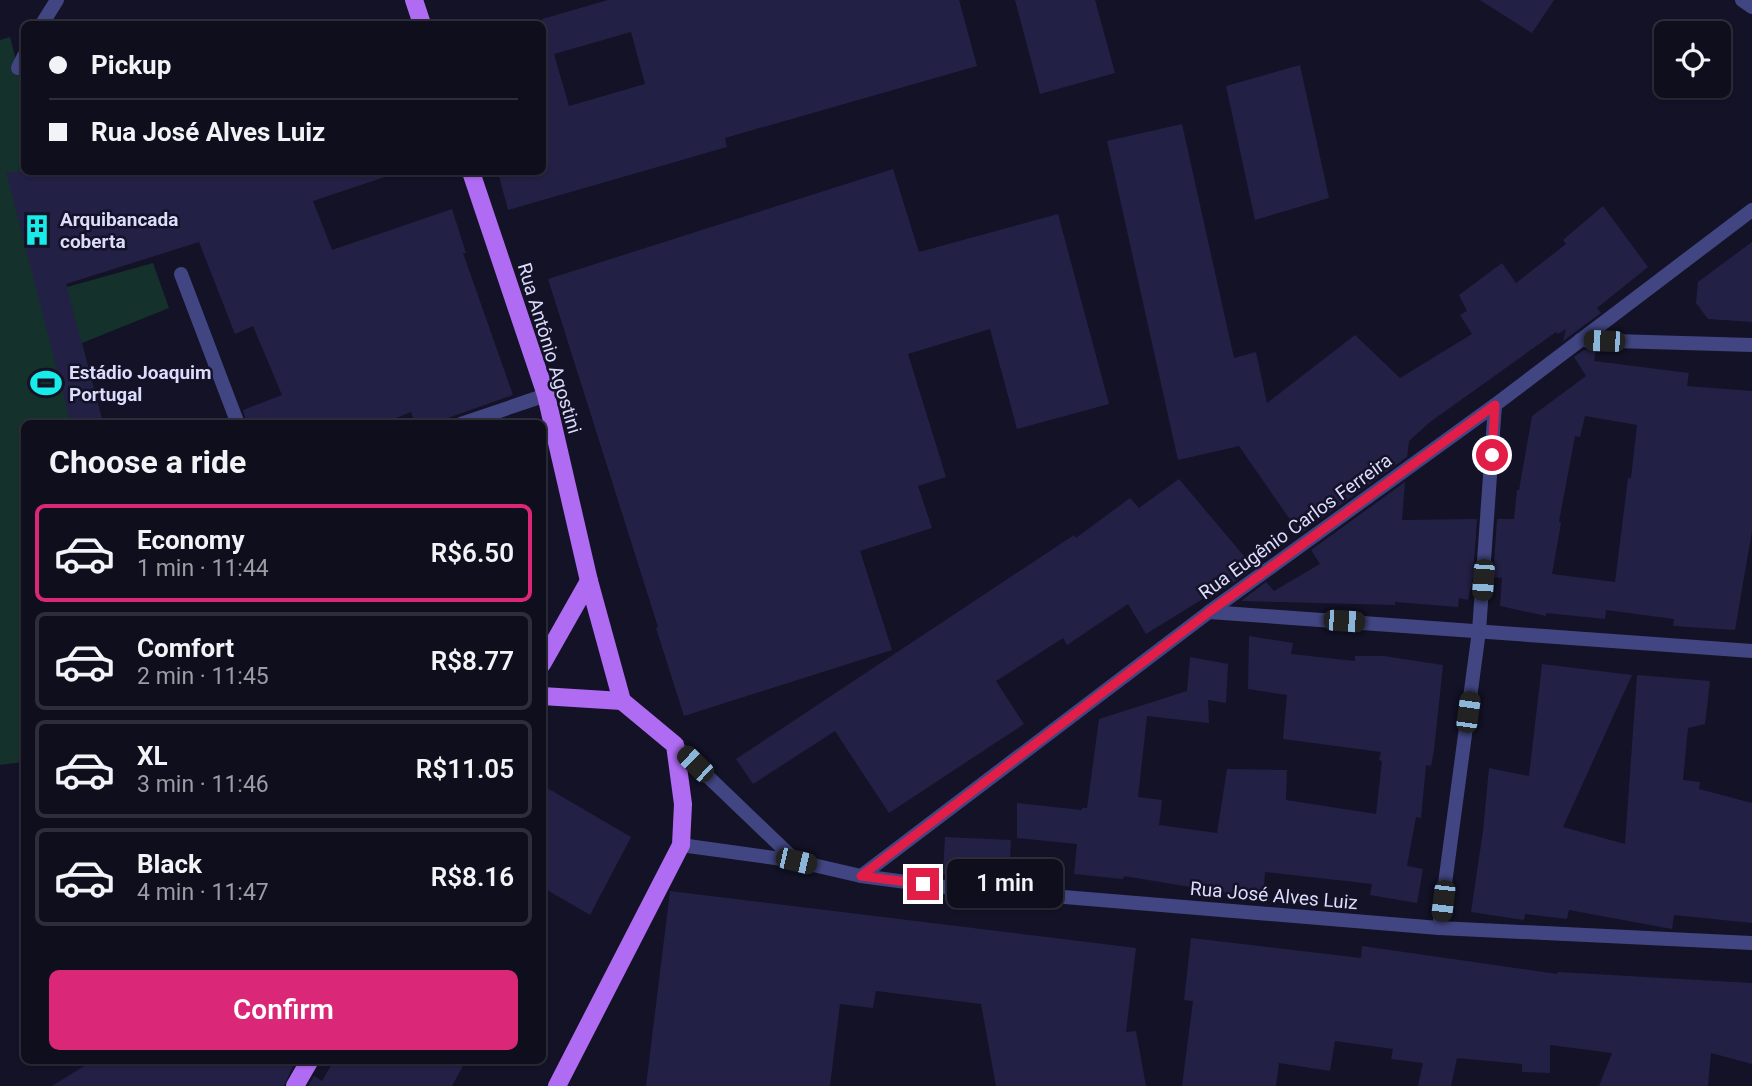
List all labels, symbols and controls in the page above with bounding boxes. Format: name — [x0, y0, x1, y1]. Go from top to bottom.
map controls — [1654, 21, 1731, 98]
button: locate — [1654, 21, 1731, 98]
text: Pickup — [91, 50, 171, 80]
text: Rua José Alves Luiz — [91, 117, 325, 147]
place label: Arquibancada coberta — [60, 208, 178, 253]
building icon: Arquibancada coberta — [20, 213, 54, 247]
street label: Rua Antônio Agostini — [513, 260, 586, 436]
car — [1583, 330, 1626, 352]
place label: Estádio Joaquim Portugal — [69, 361, 212, 406]
sports icon: Estádio Joaquim Portugal — [29, 366, 63, 400]
route start — [1476, 439, 1508, 471]
text: Choose a ride — [49, 443, 246, 481]
street label: Rua Eugênio Carlos Ferreira — [1194, 449, 1396, 604]
icon: car — [53, 522, 116, 585]
text: Economy — [137, 525, 244, 555]
text: R$6.50 — [431, 538, 514, 568]
text: 1 min · 11:44 — [137, 555, 269, 582]
car — [1472, 558, 1495, 602]
car — [1323, 609, 1366, 633]
icon: car — [53, 630, 116, 693]
text: Comfort — [137, 633, 234, 663]
text: R$8.77 — [431, 646, 514, 676]
text: 2 min · 11:45 — [137, 663, 269, 690]
car — [1455, 690, 1482, 734]
icon: car — [53, 738, 116, 801]
text: XL — [137, 741, 168, 771]
car — [673, 742, 718, 786]
text: R$11.05 — [416, 754, 514, 784]
text: 3 min · 11:46 — [137, 771, 269, 798]
icon: car — [53, 846, 116, 909]
car — [774, 846, 819, 876]
text: Black — [137, 849, 202, 879]
callout: 1 min — [948, 860, 1063, 908]
text: R$8.16 — [431, 862, 514, 892]
route end — [907, 868, 939, 900]
text: 1 min — [976, 870, 1034, 897]
street label: Rua José Alves Luiz — [1189, 877, 1359, 914]
text: 4 min · 11:47 — [137, 879, 269, 906]
car — [1431, 879, 1456, 923]
button: Confirm — [49, 970, 518, 1050]

